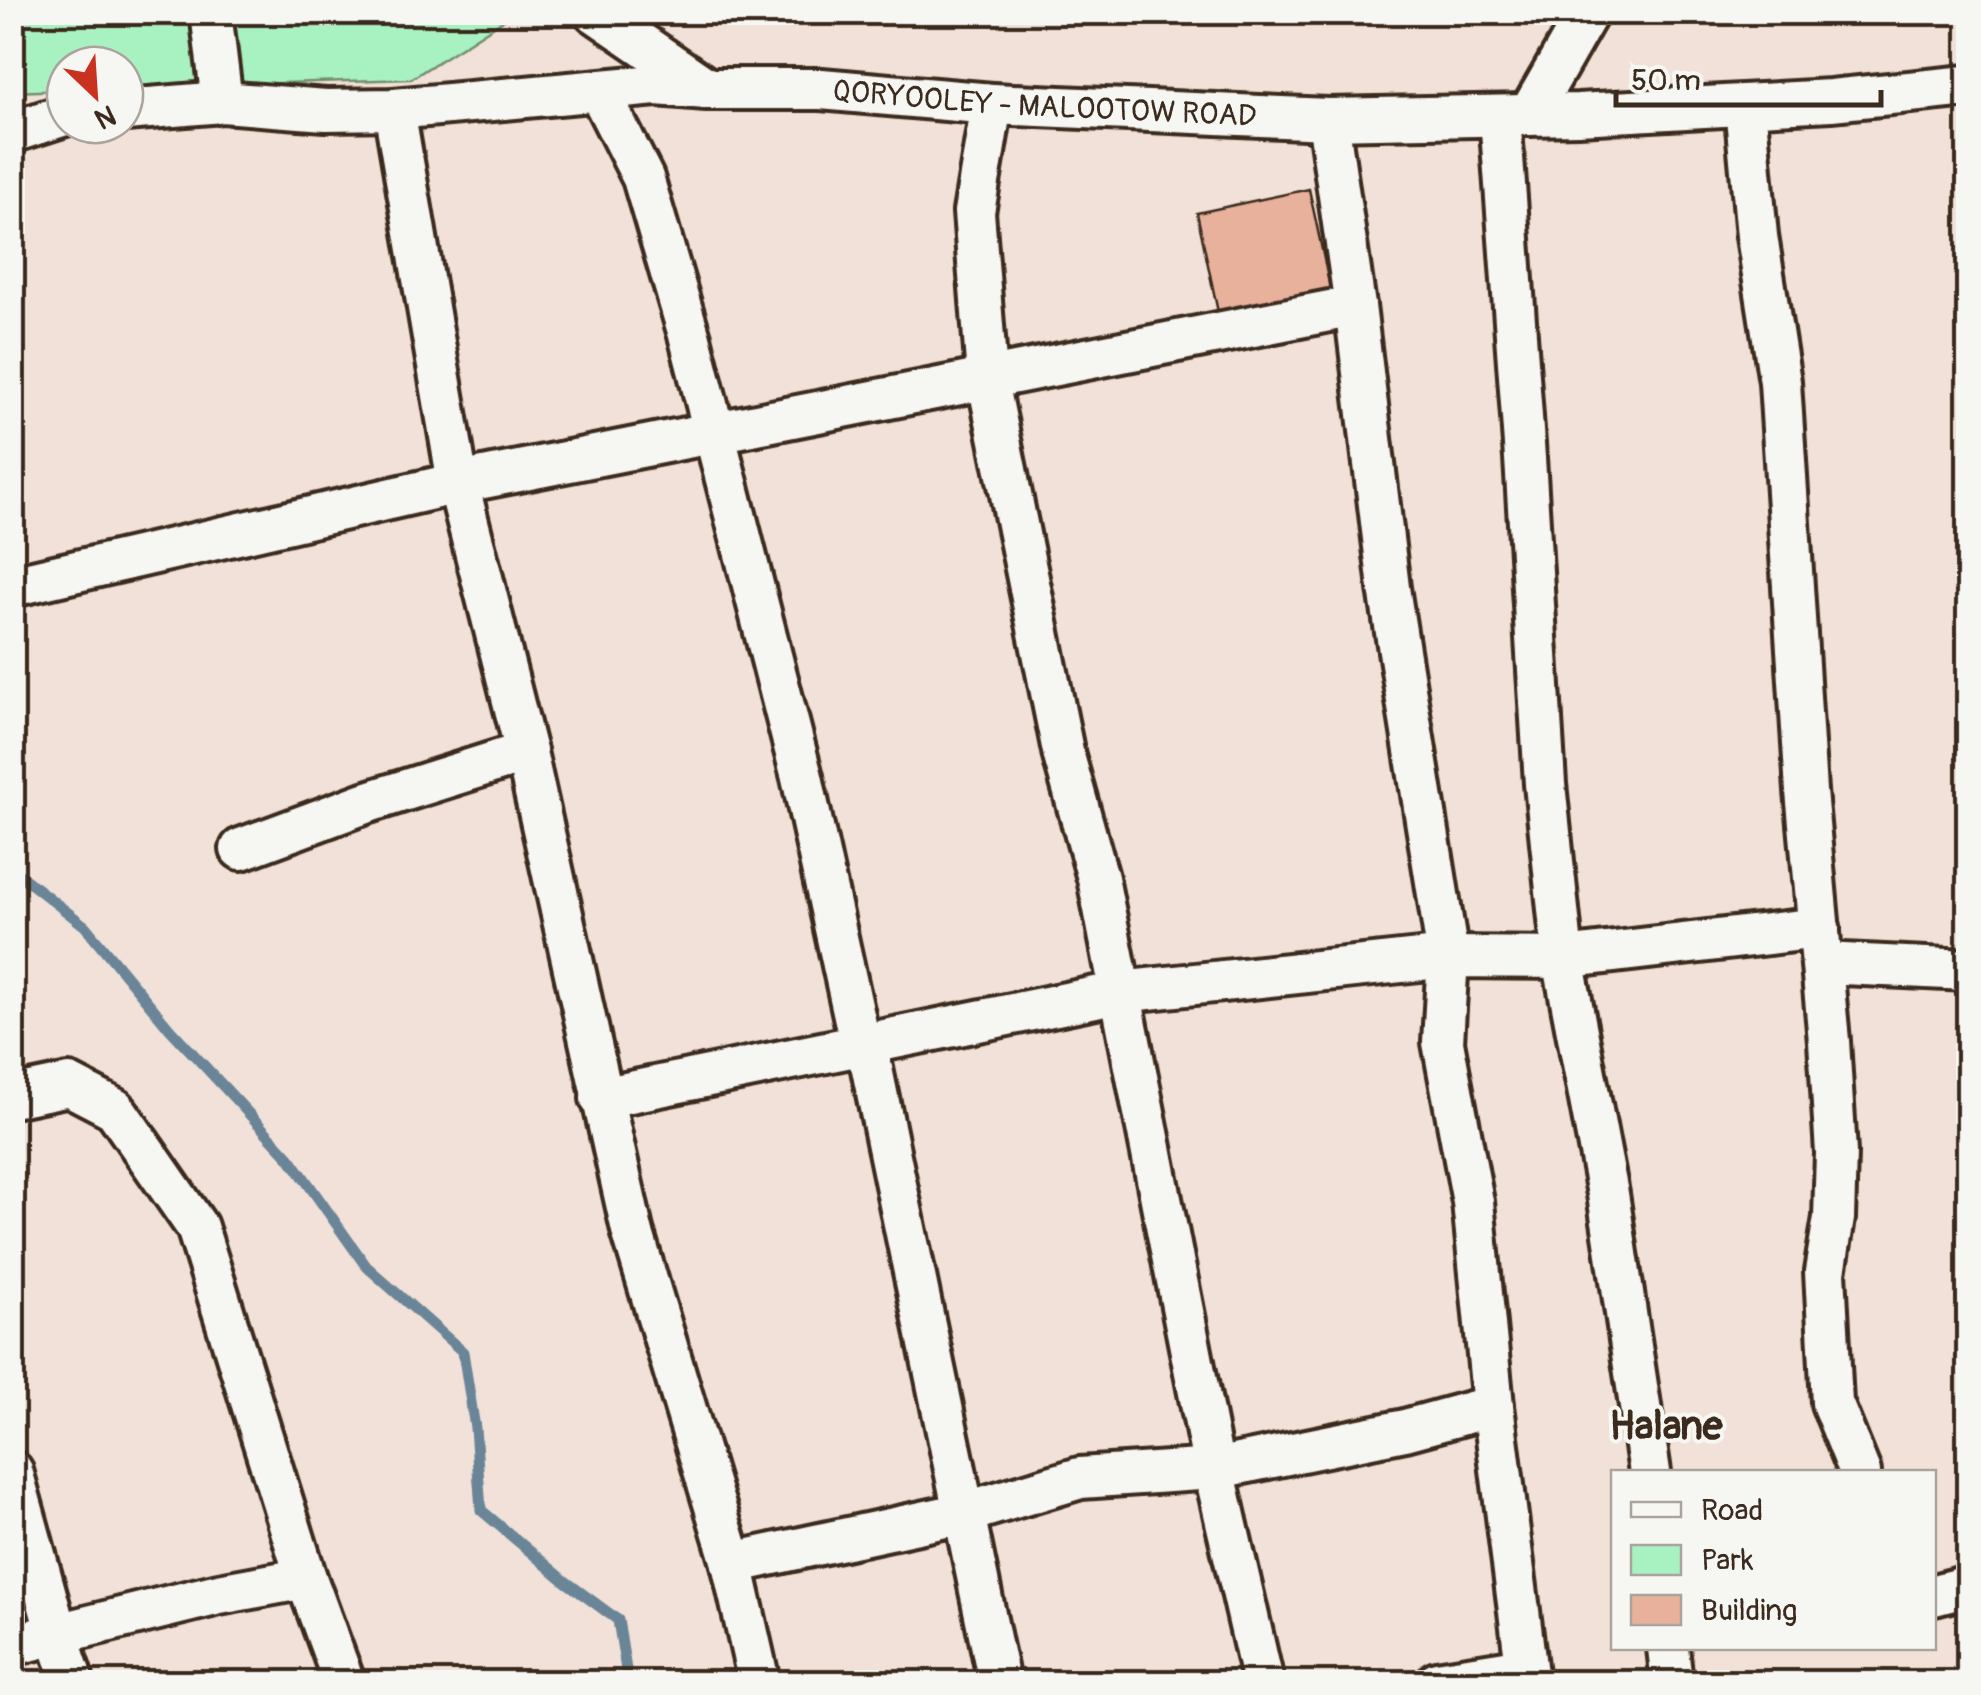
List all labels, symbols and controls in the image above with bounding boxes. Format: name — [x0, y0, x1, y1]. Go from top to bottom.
north arrow — [45, 45, 145, 145]
scale bar — [1616, 45, 1881, 107]
text: 50 m — [1631, 62, 1701, 99]
street label: QORYOOLEY - MALOOTOW ROAD — [831, 72, 1257, 134]
text: N — [89, 96, 121, 136]
district label: Halane — [1609, 1402, 1724, 1451]
legend — [1611, 1470, 1936, 1650]
text: Road — [1701, 1492, 1763, 1529]
text: Park — [1701, 1542, 1754, 1579]
text: Building — [1701, 1592, 1797, 1629]

